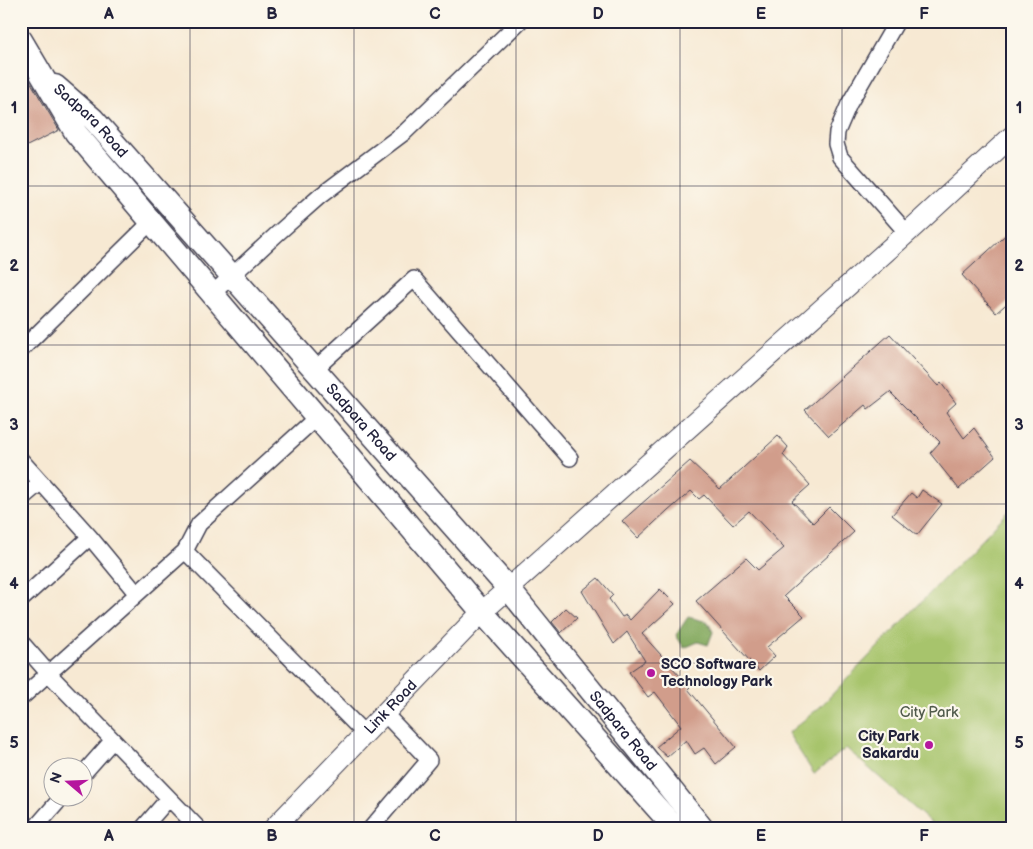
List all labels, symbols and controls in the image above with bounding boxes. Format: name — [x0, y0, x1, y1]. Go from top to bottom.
text: A — [103, 5, 114, 24]
text: B — [266, 5, 278, 24]
text: C — [429, 5, 441, 24]
text: D — [592, 5, 604, 24]
text: E — [756, 5, 766, 24]
text: F — [919, 5, 929, 24]
street label: Sadpara Road — [50, 80, 132, 162]
text: 1 — [11, 99, 17, 118]
text: 1 — [1016, 99, 1022, 118]
text: 2 — [9, 257, 19, 276]
text: 2 — [1014, 257, 1024, 276]
street label: Sadpara Road — [322, 379, 401, 465]
text: 3 — [9, 416, 19, 435]
text: 3 — [1014, 416, 1024, 435]
text: 4 — [9, 575, 19, 594]
text: 4 — [1014, 575, 1024, 594]
place label: SCO Software Technology Park — [661, 655, 772, 691]
marker: SCO Software Technology Park — [645, 667, 657, 679]
street label: Link Road — [360, 676, 421, 738]
street label: Sadpara Road — [585, 687, 661, 774]
park label: City Park — [900, 703, 959, 722]
place label: City Park Sakardu — [858, 727, 919, 763]
text: 5 — [9, 734, 19, 753]
text: 5 — [1014, 734, 1024, 753]
marker: City Park Sakardu — [923, 739, 935, 751]
north arrow — [42, 756, 92, 806]
text: N — [46, 770, 66, 786]
text: A — [103, 827, 114, 846]
text: B — [266, 827, 278, 846]
text: C — [429, 827, 441, 846]
text: D — [592, 827, 604, 846]
text: E — [756, 827, 766, 846]
text: F — [919, 827, 929, 846]

